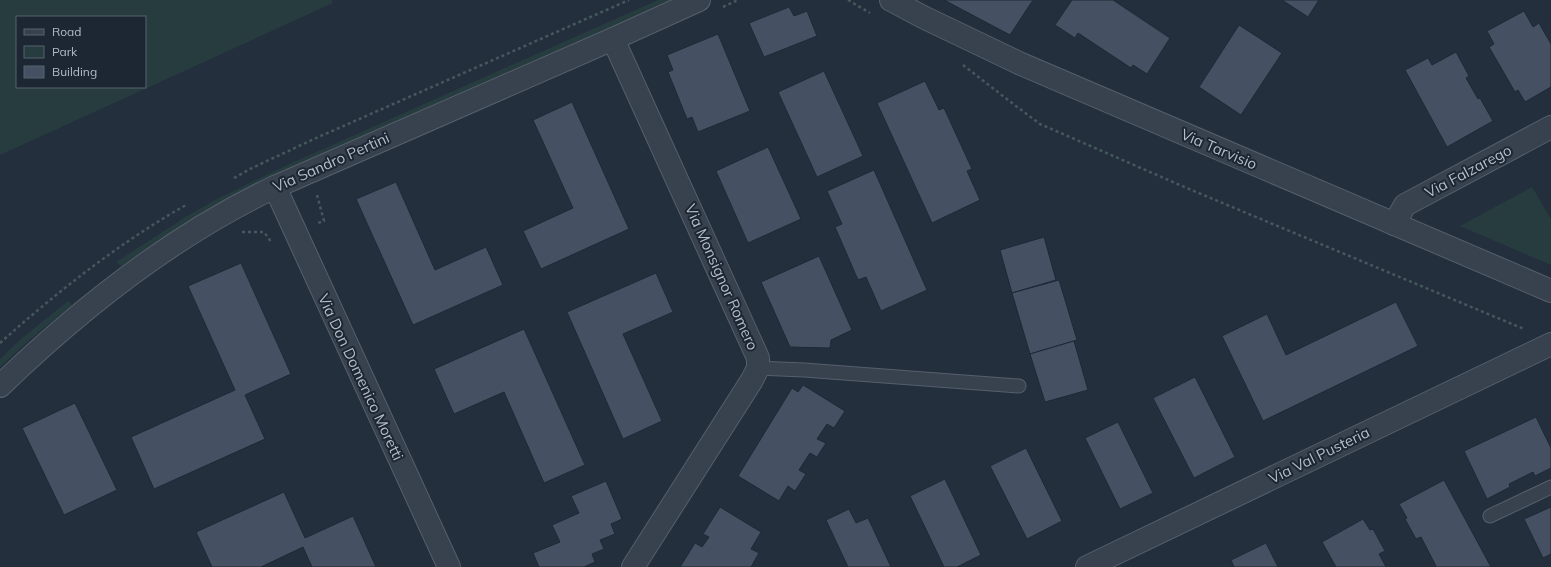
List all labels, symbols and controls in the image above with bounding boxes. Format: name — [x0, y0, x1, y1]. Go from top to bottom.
legend — [16, 16, 146, 88]
text: Road — [52, 24, 81, 39]
text: Park — [52, 44, 78, 59]
text: Building — [52, 64, 97, 79]
street label: Via Tarvisio — [1178, 124, 1260, 174]
street label: Via Sandro Pertini — [270, 128, 392, 196]
street label: Via Falzarego — [1421, 140, 1515, 202]
street label: Via Monsignor Romero — [681, 201, 763, 353]
street label: Via Don Domenico Moretti — [314, 291, 408, 463]
street label: Via Val Pusteria — [1265, 422, 1373, 488]

